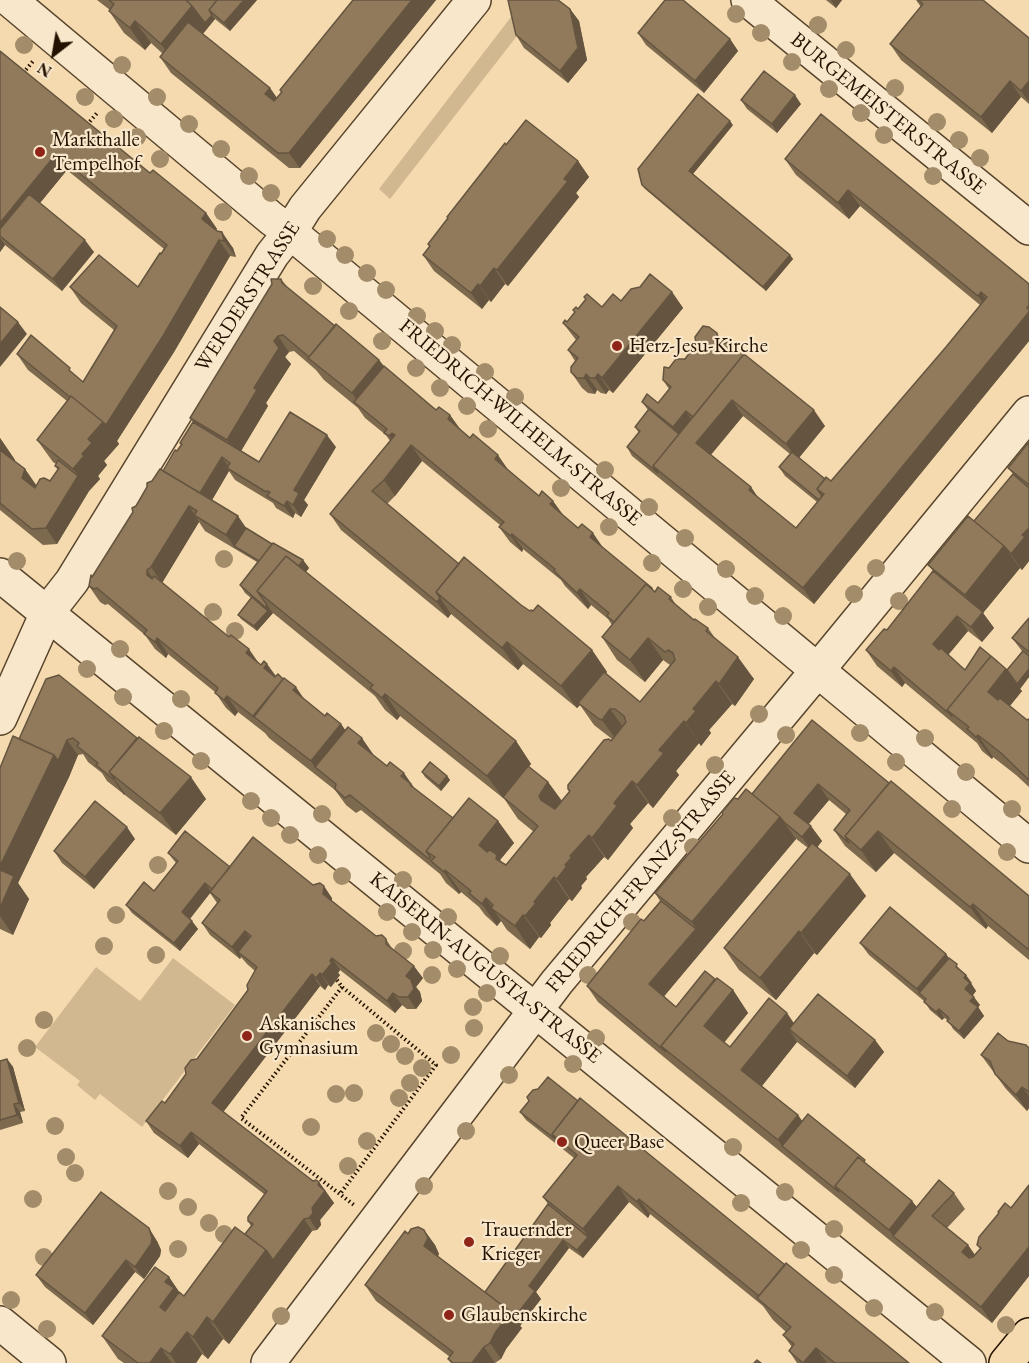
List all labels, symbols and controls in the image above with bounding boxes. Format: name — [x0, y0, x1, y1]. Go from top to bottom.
north arrow — [24, 24, 84, 84]
street label: BURGEMEISTERSTRASSE — [785, 27, 991, 201]
text: N — [34, 58, 55, 82]
place label: Markthalle Tempelhof — [52, 127, 140, 177]
marker: Markthalle Tempelhof — [33, 145, 47, 159]
street label: WERDERSTRASSE — [190, 217, 306, 377]
street label: FRIEDRICH-WILHELM-STRASSE — [394, 314, 646, 532]
place label: Herz-Jesu-Kirche — [629, 333, 768, 359]
marker: Herz-Jesu-Kirche — [610, 339, 624, 353]
street label: FRIEDRICH-FRANZ-STRASSE — [541, 766, 741, 998]
street label: KAISERIN-AUGUSTA-STRASSE — [364, 867, 606, 1069]
place label: Askanisches Gymnasium — [259, 1011, 359, 1061]
marker: Askanisches Gymnasium — [240, 1029, 254, 1043]
place label: Queer Base — [574, 1129, 664, 1155]
marker: Queer Base — [555, 1135, 569, 1149]
place label: Trauernder Krieger — [481, 1217, 572, 1267]
marker: Trauernder Krieger — [462, 1235, 476, 1249]
place label: Glaubenskirche — [461, 1302, 587, 1328]
marker: Glaubenskirche — [442, 1308, 456, 1322]

